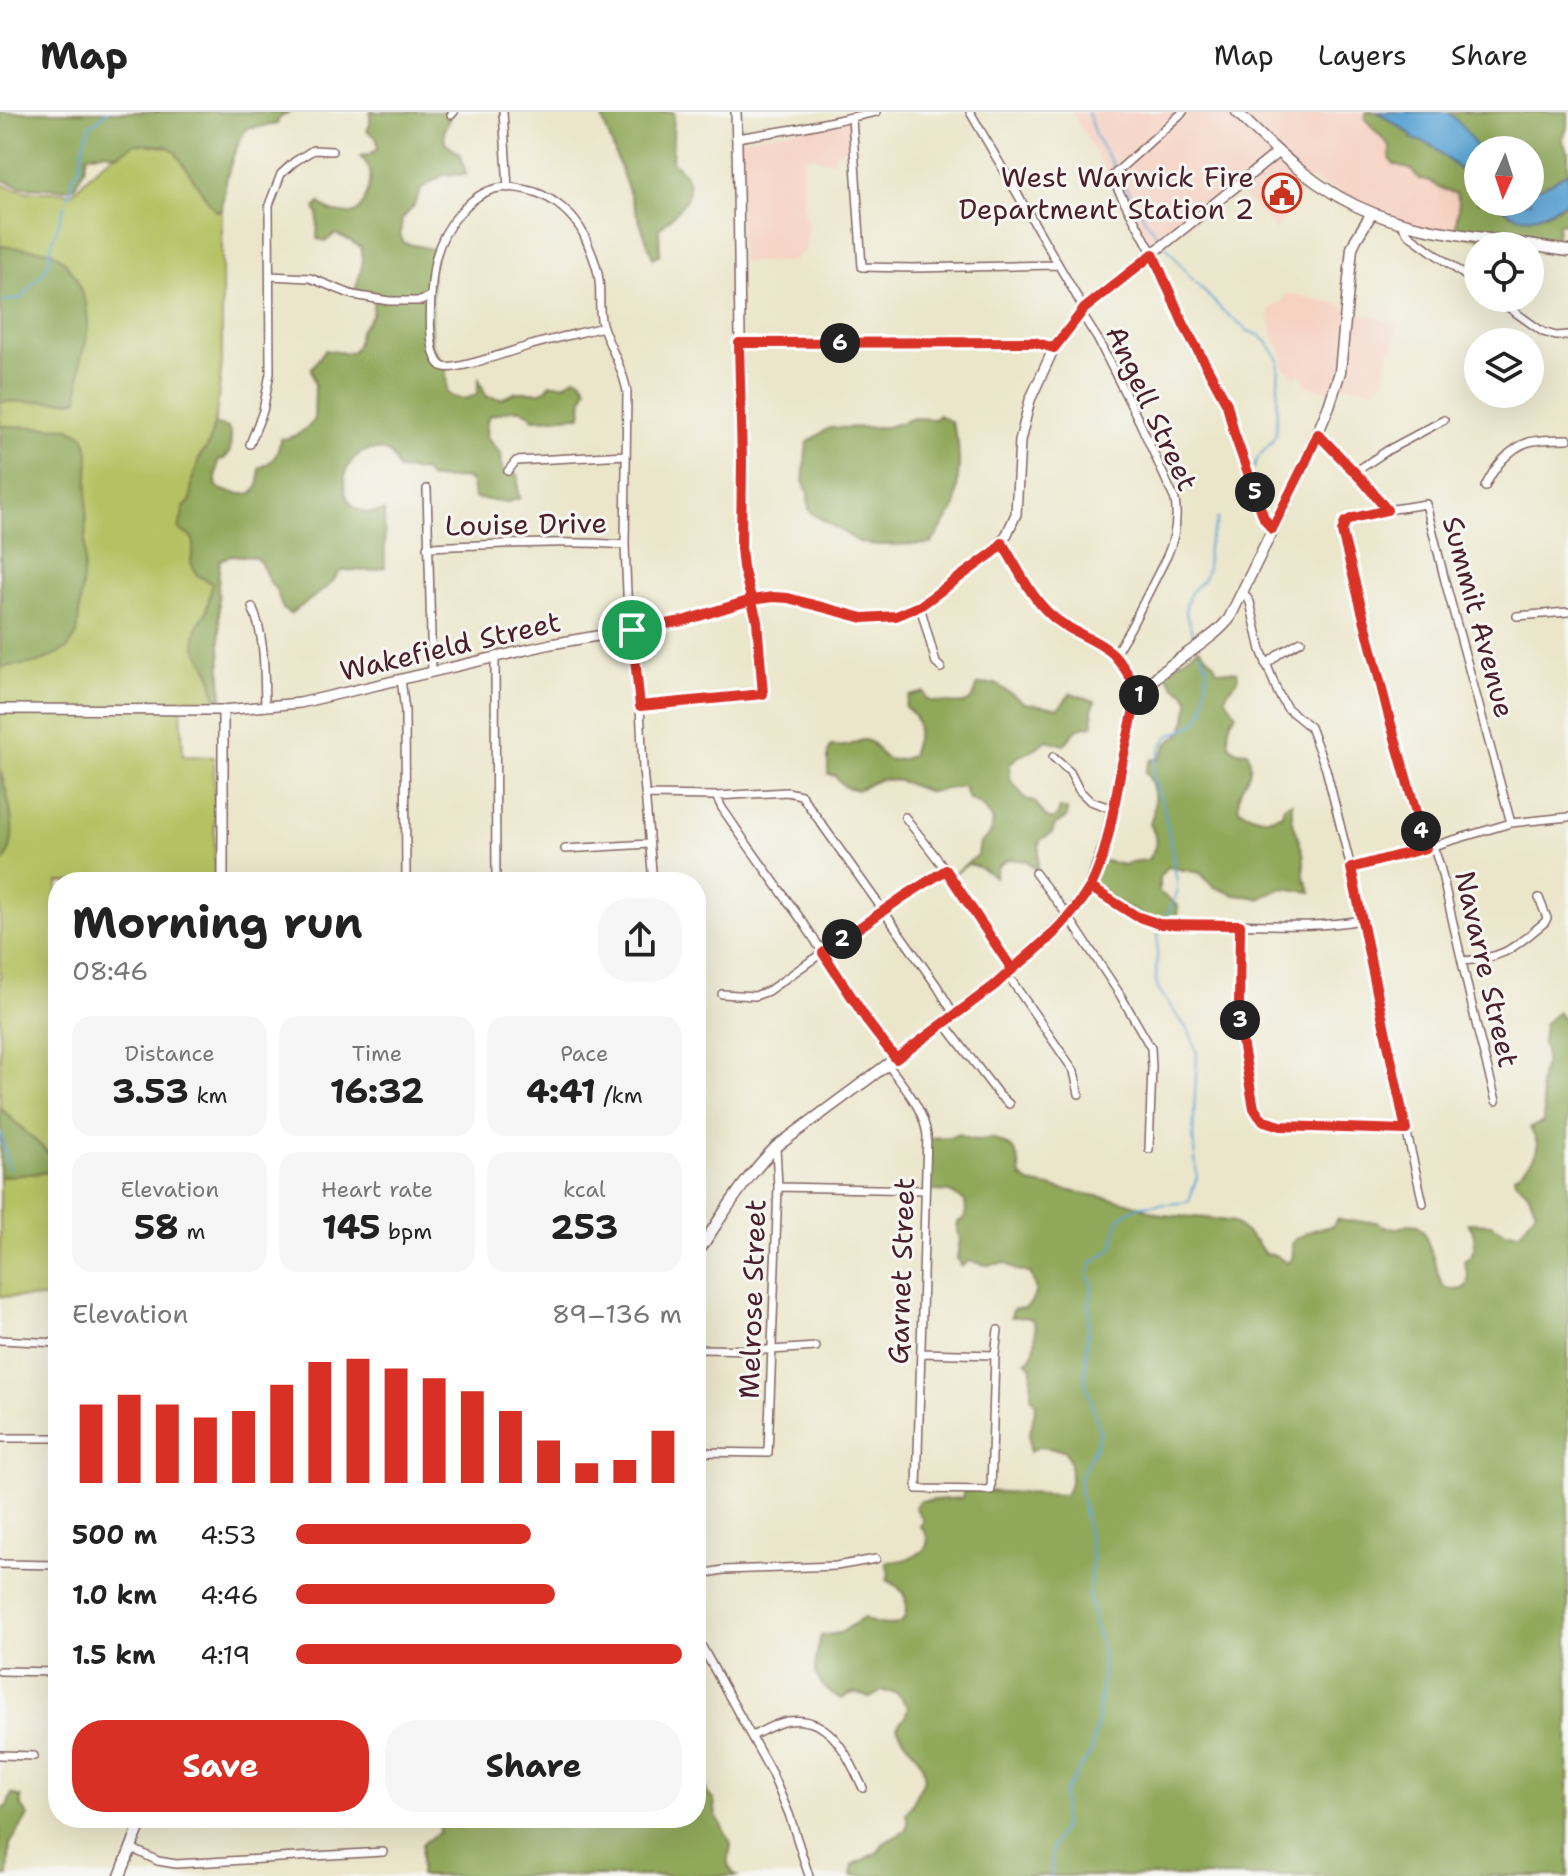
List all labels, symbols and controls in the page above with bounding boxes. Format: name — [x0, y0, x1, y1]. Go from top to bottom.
text: Map — [40, 30, 128, 81]
text: Map — [1214, 36, 1274, 74]
text: Layers — [1318, 36, 1407, 74]
text: Share — [1451, 36, 1528, 74]
north arrow — [1464, 136, 1544, 216]
map controls — [1464, 136, 1544, 408]
place label: West Warwick Fire Department Station 2 — [959, 158, 1254, 228]
public building icon: West Warwick Fire Department Station 2 — [1261, 172, 1303, 214]
button: locate — [1464, 232, 1544, 312]
street label: Angell Street — [1097, 319, 1207, 497]
pin: 6 — [820, 323, 860, 363]
text: 6 — [832, 328, 848, 357]
button: layers — [1464, 328, 1544, 408]
pin: 5 — [1235, 472, 1275, 512]
text: 5 — [1248, 477, 1262, 506]
street label: Louise Drive — [444, 504, 608, 544]
street label: Summit Avenue — [1434, 512, 1524, 722]
pin — [598, 596, 666, 664]
street label: Wakefield Street — [336, 602, 564, 690]
icon: arrive — [610, 608, 654, 652]
pin: 1 — [1119, 675, 1159, 715]
text: 1 — [1134, 680, 1144, 709]
pin: 4 — [1401, 811, 1441, 851]
text: 4 — [1413, 816, 1429, 845]
street label: Navarre Street — [1446, 867, 1528, 1071]
text: Morning run — [72, 893, 363, 952]
button: share — [598, 898, 682, 982]
pin: 2 — [822, 919, 862, 959]
text: 2 — [834, 924, 850, 953]
text: 08:46 — [72, 953, 149, 988]
pin: 3 — [1220, 1000, 1260, 1040]
text: 3 — [1232, 1005, 1248, 1034]
text: Distance — [125, 1039, 215, 1068]
text: Time — [352, 1039, 402, 1068]
text: Pace — [560, 1039, 609, 1068]
text: 3.53 — [112, 1068, 189, 1114]
text: 16:32 — [330, 1068, 424, 1114]
text: 4:41 — [526, 1068, 596, 1114]
text: km — [189, 1081, 228, 1110]
text: /km — [596, 1081, 643, 1110]
text: Elevation — [120, 1175, 219, 1204]
text: Heart rate — [321, 1175, 433, 1204]
text: kcal — [563, 1175, 606, 1204]
street label: Garnet Street — [879, 1177, 923, 1365]
street label: Melrose Street — [730, 1198, 774, 1400]
text: 58 — [134, 1204, 179, 1250]
text: 145 — [322, 1204, 380, 1250]
text: 253 — [550, 1204, 618, 1250]
text: m — [179, 1217, 205, 1246]
text: bpm — [380, 1217, 432, 1246]
text: Elevation — [72, 1296, 188, 1331]
text: 89–136 m — [552, 1296, 682, 1331]
text: 500 m — [72, 1517, 157, 1552]
text: 4:53 — [200, 1517, 257, 1552]
text: 1.0 km — [72, 1577, 157, 1612]
text: 4:46 — [200, 1577, 259, 1612]
text: 1.5 km — [72, 1637, 156, 1672]
text: 4:19 — [200, 1637, 251, 1672]
button: Save — [72, 1720, 369, 1812]
button: Share — [385, 1720, 682, 1812]

